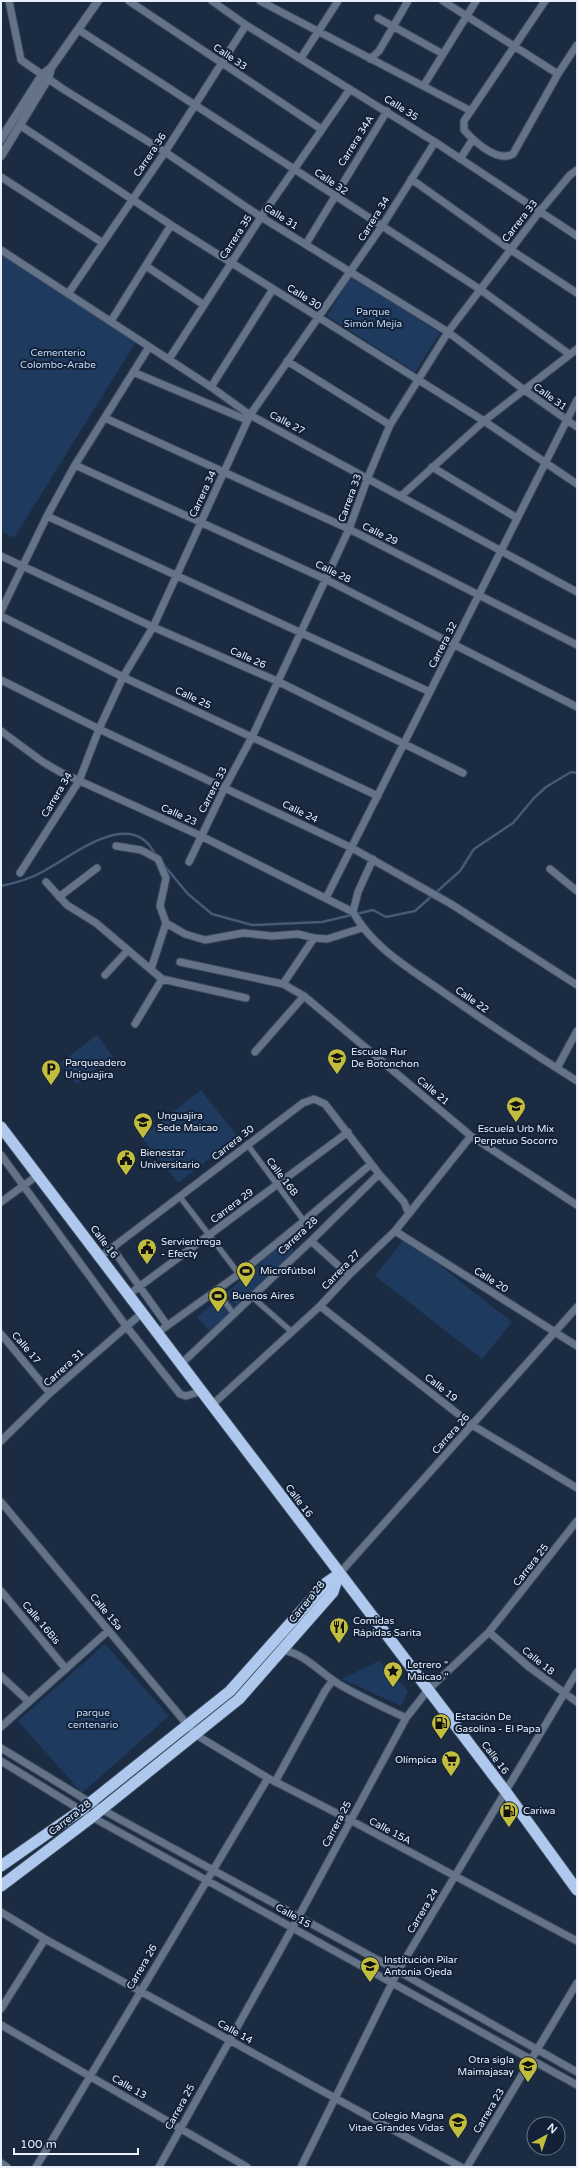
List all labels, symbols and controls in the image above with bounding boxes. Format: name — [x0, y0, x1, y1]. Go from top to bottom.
street label: Calle 33 — [211, 41, 249, 73]
street label: Calle 35 — [382, 93, 420, 123]
street label: Carrera 34A — [336, 113, 376, 169]
street label: Carrera 36 — [131, 131, 169, 179]
street label: Calle 32 — [312, 166, 350, 198]
street label: Carrera 34 — [356, 194, 392, 244]
street label: Carrera 33 — [500, 197, 540, 245]
street label: Calle 31 — [262, 202, 300, 232]
street label: Carrera 35 — [217, 213, 255, 261]
street label: Calle 30 — [285, 282, 323, 312]
park label: Parque Simón Mejía — [344, 306, 402, 330]
park label: Cementerio Colombo-Arabe — [20, 347, 96, 371]
street label: Calle 31 — [531, 381, 569, 413]
street label: Calle 27 — [267, 409, 307, 437]
street label: Carrera 34 — [187, 469, 219, 519]
street label: Carrera 33 — [336, 472, 364, 524]
street label: Calle 29 — [360, 520, 400, 548]
street label: Calle 28 — [313, 558, 353, 586]
street label: Carrera 32 — [426, 620, 460, 670]
street label: Calle 26 — [228, 645, 268, 671]
street label: Calle 25 — [173, 684, 213, 712]
street label: Carrera 33 — [196, 765, 230, 815]
street label: Carrera 34 — [39, 770, 75, 820]
street label: Calle 24 — [280, 798, 320, 826]
street label: Calle 23 — [159, 802, 199, 828]
street label: Calle 22 — [453, 984, 491, 1016]
place label: Escuela Rur De Botonchon — [351, 1046, 419, 1070]
school or university icon: Escuela Rur De Botonchon — [326, 1047, 348, 1075]
place label: Parqueadero Uniguajira — [65, 1057, 126, 1081]
parking icon: Parqueadero Uniguajira — [40, 1058, 62, 1086]
street label: Calle 21 — [414, 1074, 452, 1108]
school or university icon: Escuela Urb Mix Perpetuo Socorro — [505, 1095, 527, 1123]
place label: Unguajira Sede Maicao — [157, 1110, 218, 1134]
school or university icon: Unguajira Sede Maicao — [132, 1111, 154, 1139]
street label: Carrera 30 — [209, 1123, 257, 1163]
place label: Escuela Urb Mix Perpetuo Socorro — [474, 1123, 558, 1147]
place label: Bienestar Universitario — [140, 1147, 200, 1171]
public building icon: Bienestar Universitario — [115, 1148, 137, 1176]
street label: Calle 16B — [264, 1155, 300, 1199]
street label: Carrera 29 — [208, 1186, 256, 1226]
street label: Carrera 28 — [275, 1214, 321, 1258]
street label: Calle 16 — [88, 1223, 120, 1261]
place label: Servientrega - Efecty — [161, 1236, 221, 1260]
public building icon: Servientrega - Efecty — [136, 1237, 158, 1265]
street label: Carrera 27 — [319, 1248, 363, 1292]
sports icon: Microfútbol — [235, 1260, 257, 1288]
place label: Microfútbol — [260, 1265, 316, 1277]
street label: Calle 20 — [472, 1265, 510, 1295]
sports icon: Buenos Aires — [207, 1285, 229, 1313]
place label: Buenos Aires — [232, 1290, 294, 1302]
street label: Calle 17 — [9, 1329, 43, 1367]
street label: Carrera 31 — [41, 1347, 87, 1389]
street label: Calle 19 — [422, 1371, 460, 1405]
street label: Carrera 26 — [430, 1411, 472, 1457]
street label: Calle 16 — [283, 1482, 315, 1520]
street label: Carrera 25 — [511, 1541, 551, 1589]
street label: Carrera 28 — [286, 1579, 328, 1625]
street label: Calle 15a — [87, 1591, 125, 1633]
street label: Calle 16Bis — [20, 1599, 63, 1647]
place label: Comidas Rápidas Sarita — [353, 1615, 421, 1639]
restaurant icon: Comidas Rápidas Sarita — [328, 1616, 350, 1644]
street label: Calle 18 — [519, 1644, 557, 1678]
place label: Letrero " Maicao " — [407, 1659, 449, 1683]
place icon: Letrero " Maicao " — [382, 1660, 404, 1688]
park label: parque centenario — [68, 1707, 118, 1731]
place label: Estación De Gasolina - El Papa — [455, 1711, 541, 1735]
fuel station icon: Estación De Gasolina - El Papa — [430, 1712, 452, 1740]
street label: Calle 16 — [479, 1739, 511, 1777]
supermarket icon: Olímpica — [440, 1749, 462, 1777]
place label: Olímpica — [395, 1754, 437, 1766]
street label: Carrera 28 — [46, 1798, 94, 1838]
street label: Carrera 25 — [320, 1799, 354, 1849]
fuel station icon: Cariwa — [498, 1800, 520, 1828]
place label: Cariwa — [523, 1805, 555, 1817]
street label: Calle 15A — [367, 1815, 413, 1847]
street label: Carrera 24 — [405, 1886, 441, 1936]
street label: Calle 15 — [273, 1901, 313, 1931]
street label: Carrera 26 — [124, 1942, 160, 1992]
place label: Institución Pilar Antonia Ojeda — [384, 1954, 458, 1978]
school or university icon: Institución Pilar Antonia Ojeda — [359, 1955, 381, 1983]
street label: Calle 14 — [215, 2017, 255, 2047]
place label: Otra sigla Maimajasay — [458, 2054, 515, 2078]
school or university icon: Otra sigla Maimajasay — [517, 2055, 539, 2083]
street label: Calle 13 — [109, 2072, 149, 2102]
street label: Carrera 25 — [163, 2082, 197, 2132]
street label: Carrera 23 — [471, 2086, 507, 2136]
place label: Colegio Magna Vitae Grandes Vidas — [348, 2110, 444, 2134]
school or university icon: Colegio Magna Vitae Grandes Vidas — [447, 2111, 469, 2139]
north arrow — [526, 2116, 566, 2156]
text: N — [545, 2121, 560, 2137]
scale bar — [14, 2130, 138, 2156]
text: 100 m — [20, 2137, 57, 2151]

